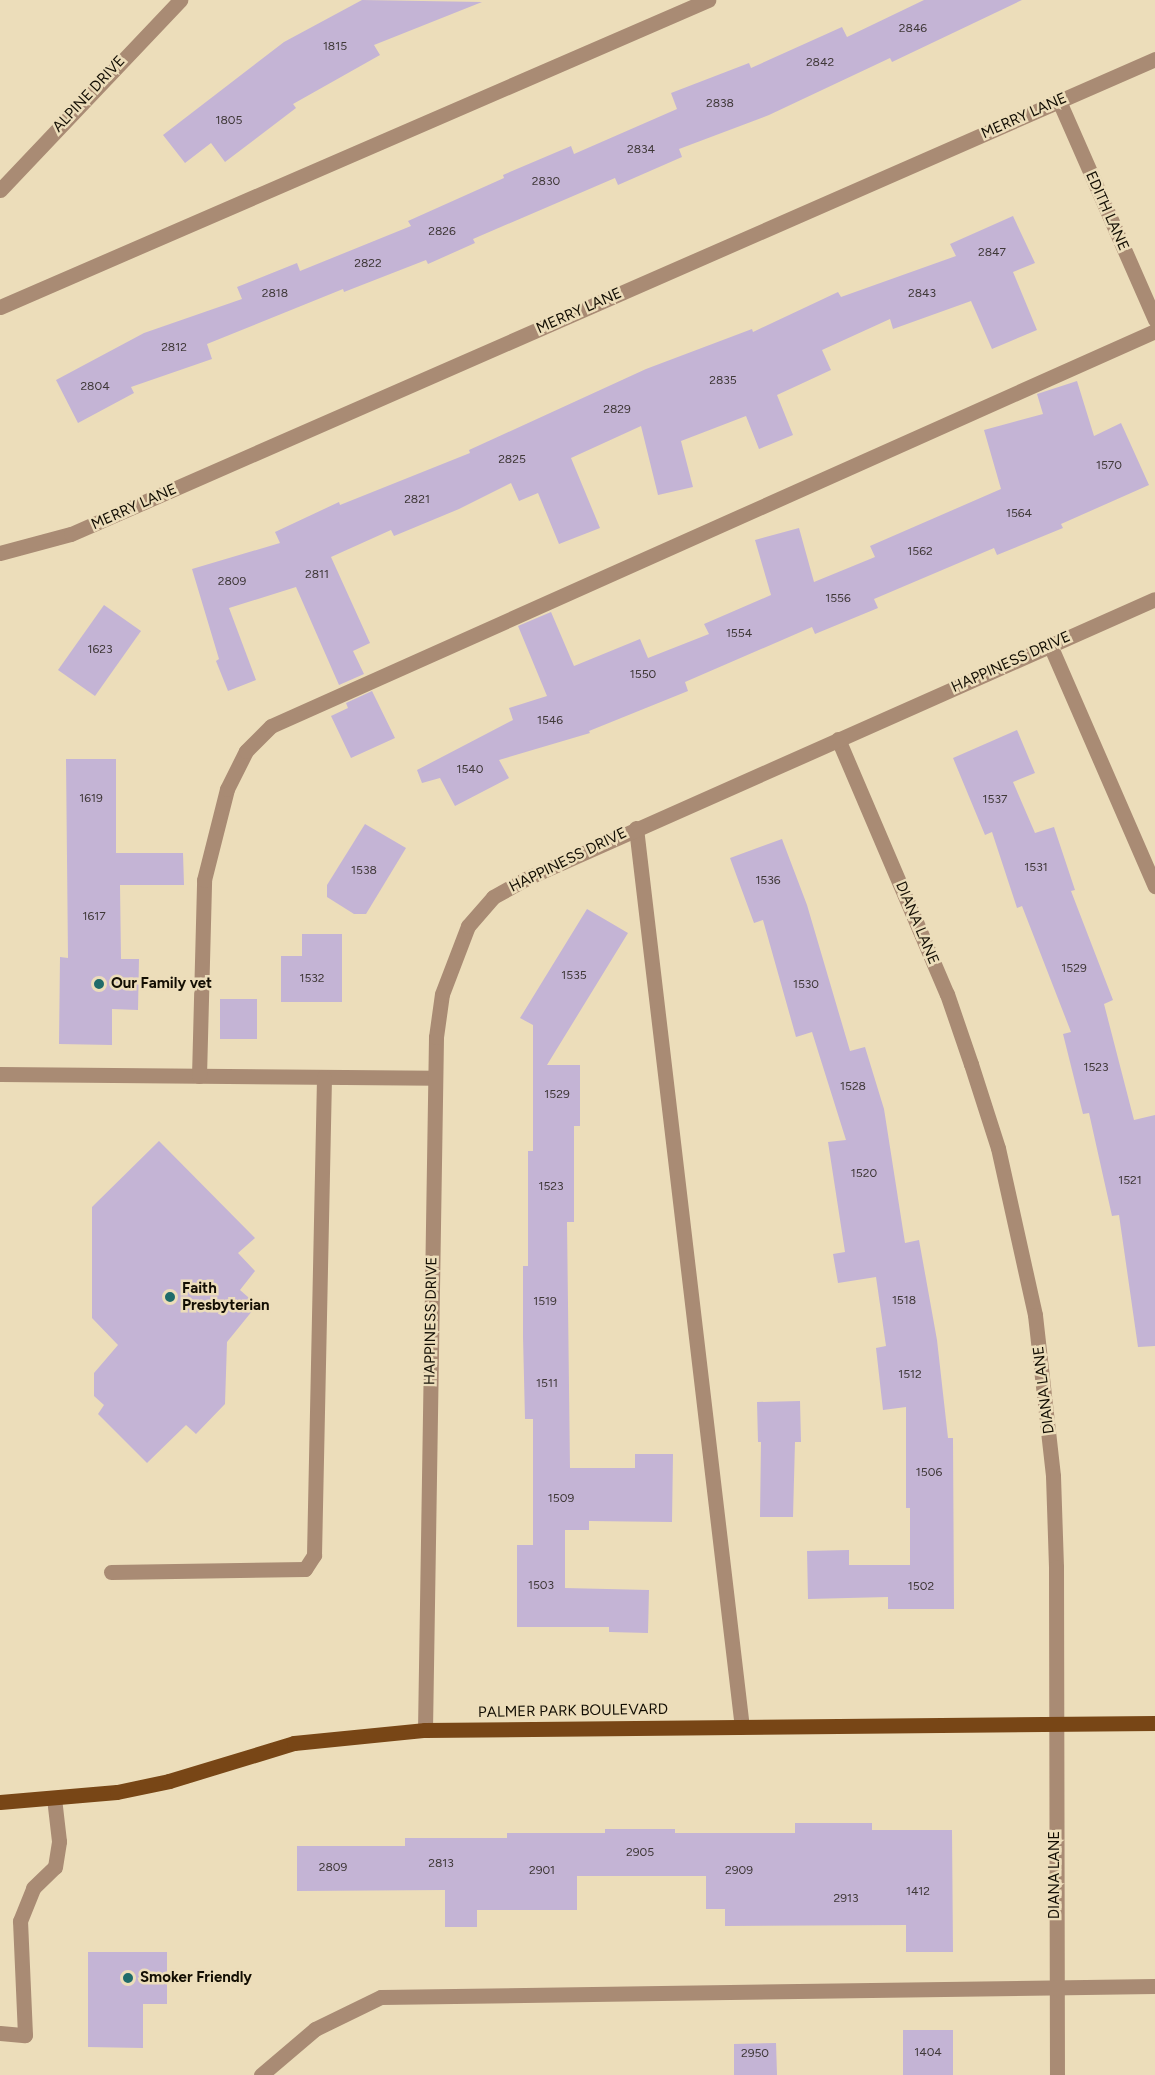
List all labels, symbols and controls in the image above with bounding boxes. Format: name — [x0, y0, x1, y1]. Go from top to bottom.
house number: 2846 — [899, 22, 927, 36]
house number: 1815 — [323, 40, 347, 54]
street label: ALPINE DRIVE — [49, 52, 129, 136]
house number: 2842 — [806, 56, 834, 70]
street label: MERRY LANE — [979, 89, 1069, 143]
house number: 2838 — [706, 97, 734, 111]
house number: 1805 — [216, 114, 242, 128]
house number: 2834 — [627, 143, 655, 157]
street label: EDITH LANE — [1081, 169, 1133, 253]
house number: 2830 — [532, 175, 560, 189]
house number: 2826 — [428, 225, 456, 239]
house number: 2847 — [978, 246, 1006, 260]
house number: 2822 — [354, 257, 382, 271]
street label: MERRY LANE — [534, 284, 624, 338]
house number: 2818 — [262, 287, 288, 301]
house number: 2843 — [908, 287, 936, 301]
house number: 2812 — [161, 341, 187, 355]
house number: 2835 — [709, 374, 737, 388]
house number: 2804 — [80, 380, 110, 394]
house number: 2829 — [603, 403, 631, 417]
house number: 2825 — [498, 453, 526, 467]
house number: 1570 — [1096, 459, 1122, 473]
street label: MERRY LANE — [89, 480, 179, 534]
house number: 2821 — [404, 493, 430, 507]
house number: 1564 — [1006, 507, 1032, 521]
house number: 1562 — [907, 545, 933, 559]
house number: 2811 — [305, 568, 329, 582]
house number: 2809 — [218, 575, 246, 589]
house number: 1556 — [825, 592, 851, 606]
house number: 1554 — [726, 627, 752, 641]
street label: HAPPINESS DRIVE — [949, 628, 1073, 696]
house number: 1623 — [88, 643, 112, 657]
house number: 1550 — [630, 668, 656, 682]
house number: 1546 — [537, 714, 563, 728]
house number: 1540 — [457, 763, 483, 777]
house number: 1619 — [79, 792, 103, 806]
house number: 1537 — [983, 793, 1007, 807]
street label: HAPPINESS DRIVE — [506, 824, 630, 896]
house number: 1531 — [1024, 861, 1048, 875]
house number: 1538 — [351, 864, 377, 878]
house number: 1536 — [755, 874, 781, 888]
street label: DIANA LANE — [891, 879, 943, 967]
house number: 1617 — [82, 910, 106, 924]
house number: 1529 — [1061, 962, 1087, 976]
house number: 1535 — [561, 969, 587, 983]
house number: 1532 — [299, 972, 325, 986]
place label: Our Family vet — [111, 975, 212, 993]
marker: Our Family vet — [92, 977, 106, 991]
house number: 1530 — [793, 978, 819, 992]
house number: 1523 — [1083, 1061, 1109, 1075]
house number: 1528 — [840, 1080, 866, 1094]
house number: 1529 — [544, 1088, 570, 1102]
house number: 1520 — [851, 1167, 877, 1181]
house number: 1521 — [1118, 1174, 1142, 1188]
house number: 1523 — [538, 1180, 564, 1194]
street label: HAPPINESS DRIVE — [421, 1257, 441, 1385]
place label: Faith Presbyterian — [182, 1279, 270, 1314]
marker: Faith Presbyterian — [163, 1290, 177, 1304]
house number: 1518 — [892, 1294, 916, 1308]
house number: 1519 — [533, 1295, 557, 1309]
street label: DIANA LANE — [1030, 1345, 1058, 1435]
house number: 1512 — [898, 1368, 922, 1382]
house number: 1511 — [536, 1377, 558, 1391]
house number: 1506 — [916, 1466, 942, 1480]
house number: 1509 — [548, 1492, 574, 1506]
house number: 1503 — [528, 1579, 554, 1593]
house number: 1502 — [908, 1580, 934, 1594]
street label: PALMER PARK BOULEVARD — [478, 1700, 668, 1722]
street label: DIANA LANE — [1046, 1831, 1064, 1919]
house number: 2905 — [626, 1846, 654, 1860]
house number: 2813 — [428, 1857, 454, 1871]
house number: 2809 — [319, 1861, 347, 1875]
house number: 2901 — [529, 1864, 555, 1878]
house number: 2909 — [725, 1864, 753, 1878]
house number: 1412 — [906, 1885, 930, 1899]
house number: 2913 — [834, 1892, 858, 1906]
place label: Smoker Friendly — [140, 1969, 252, 1987]
marker: Smoker Friendly — [121, 1971, 135, 1985]
house number: 1404 — [914, 2046, 942, 2060]
house number: 2950 — [741, 2047, 769, 2061]

